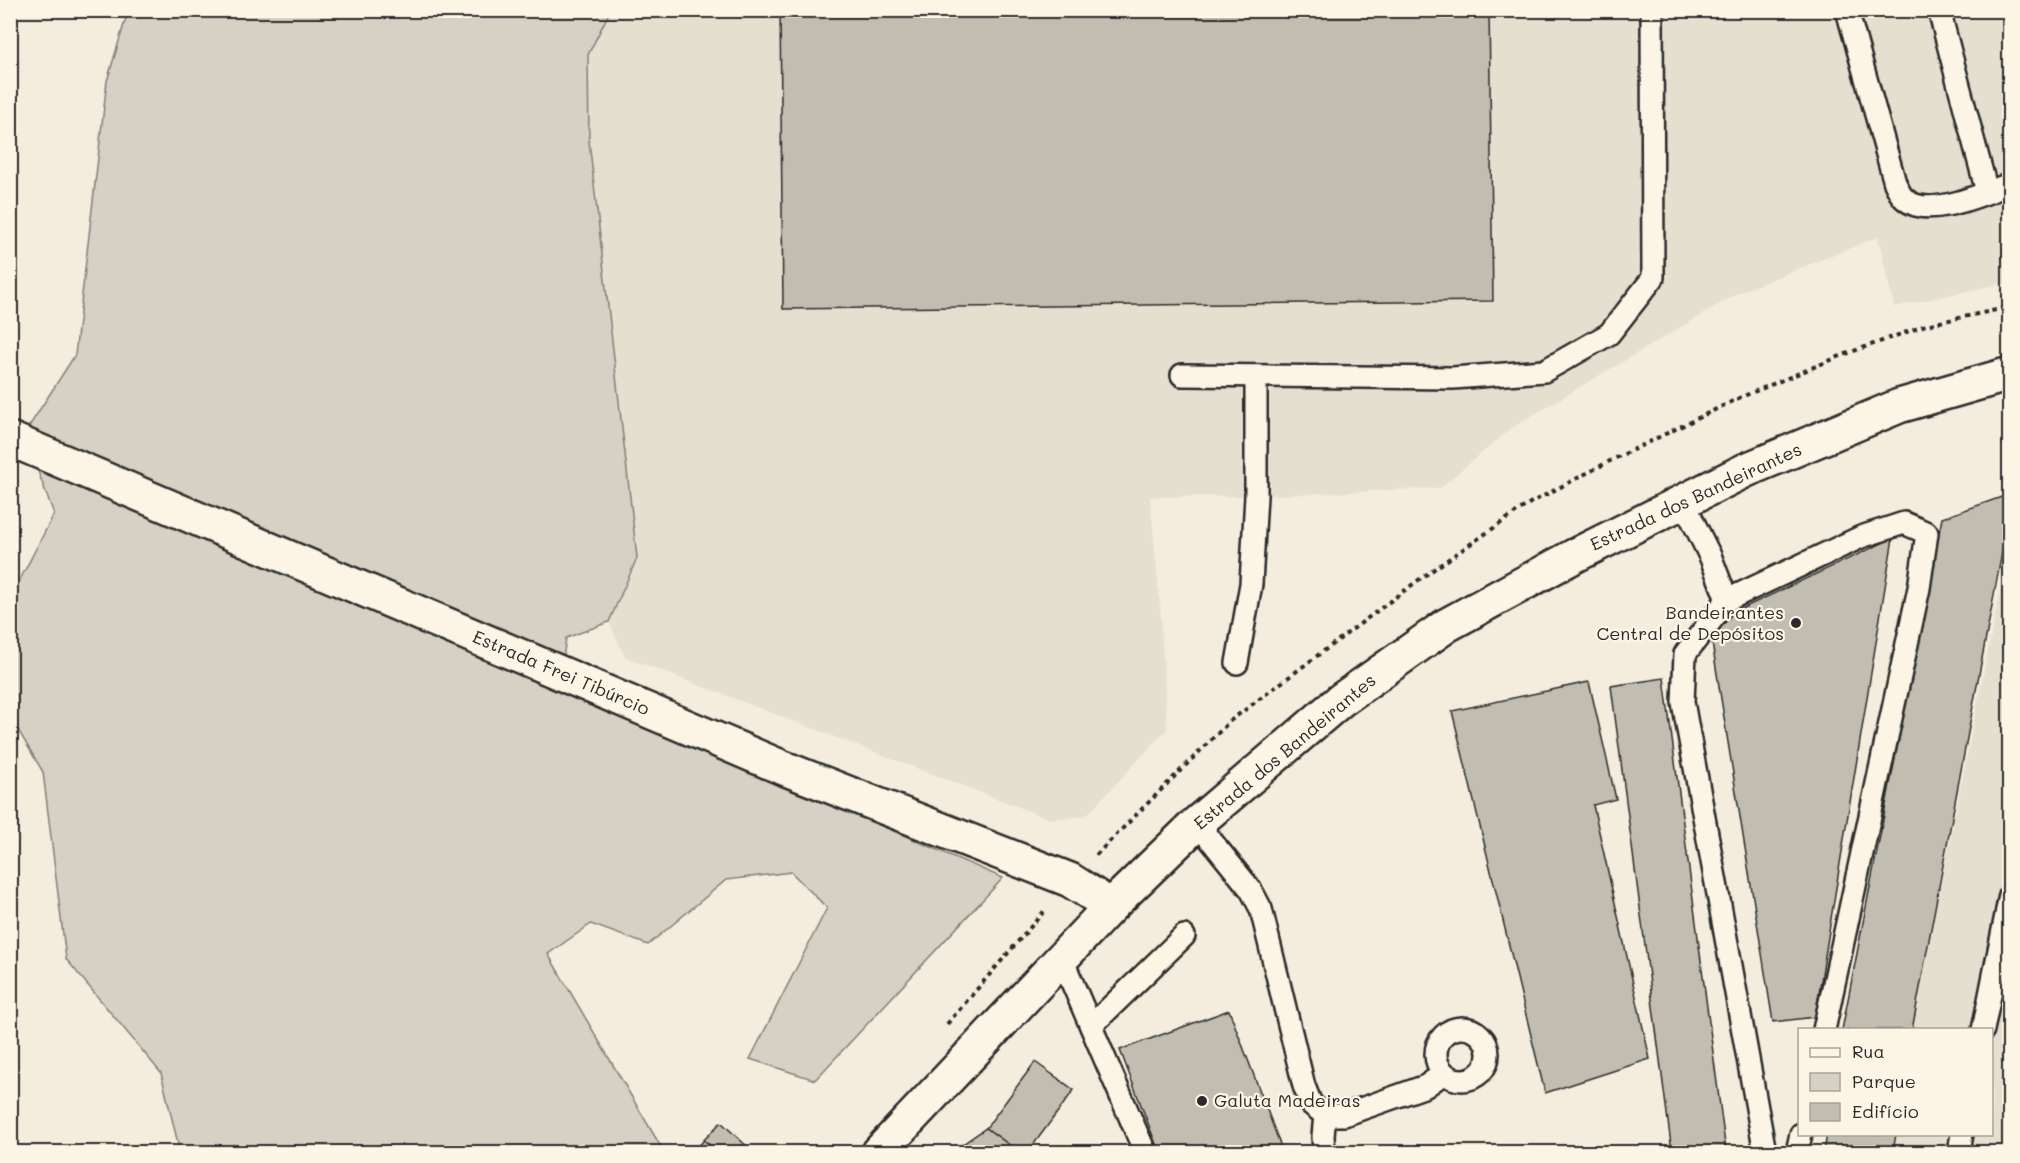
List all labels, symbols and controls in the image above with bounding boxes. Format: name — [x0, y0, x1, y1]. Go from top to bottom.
street label: Estrada dos Bandeirantes — [1586, 436, 1805, 556]
place label: Bandeirantes Central de Depósitos — [1596, 600, 1784, 645]
marker: Bandeirantes Central de Depósitos — [1789, 616, 1803, 630]
street label: Estrada Frei Tibúrcio — [469, 624, 654, 720]
street label: Estrada dos Bandeirantes — [1188, 668, 1380, 835]
legend — [1798, 1028, 1993, 1136]
text: Rua — [1852, 1039, 1885, 1063]
text: Parque — [1852, 1069, 1916, 1093]
place label: Galuta Madeiras — [1214, 1088, 1360, 1112]
marker: Galuta Madeiras — [1195, 1094, 1209, 1108]
text: Edifício — [1852, 1099, 1919, 1123]

